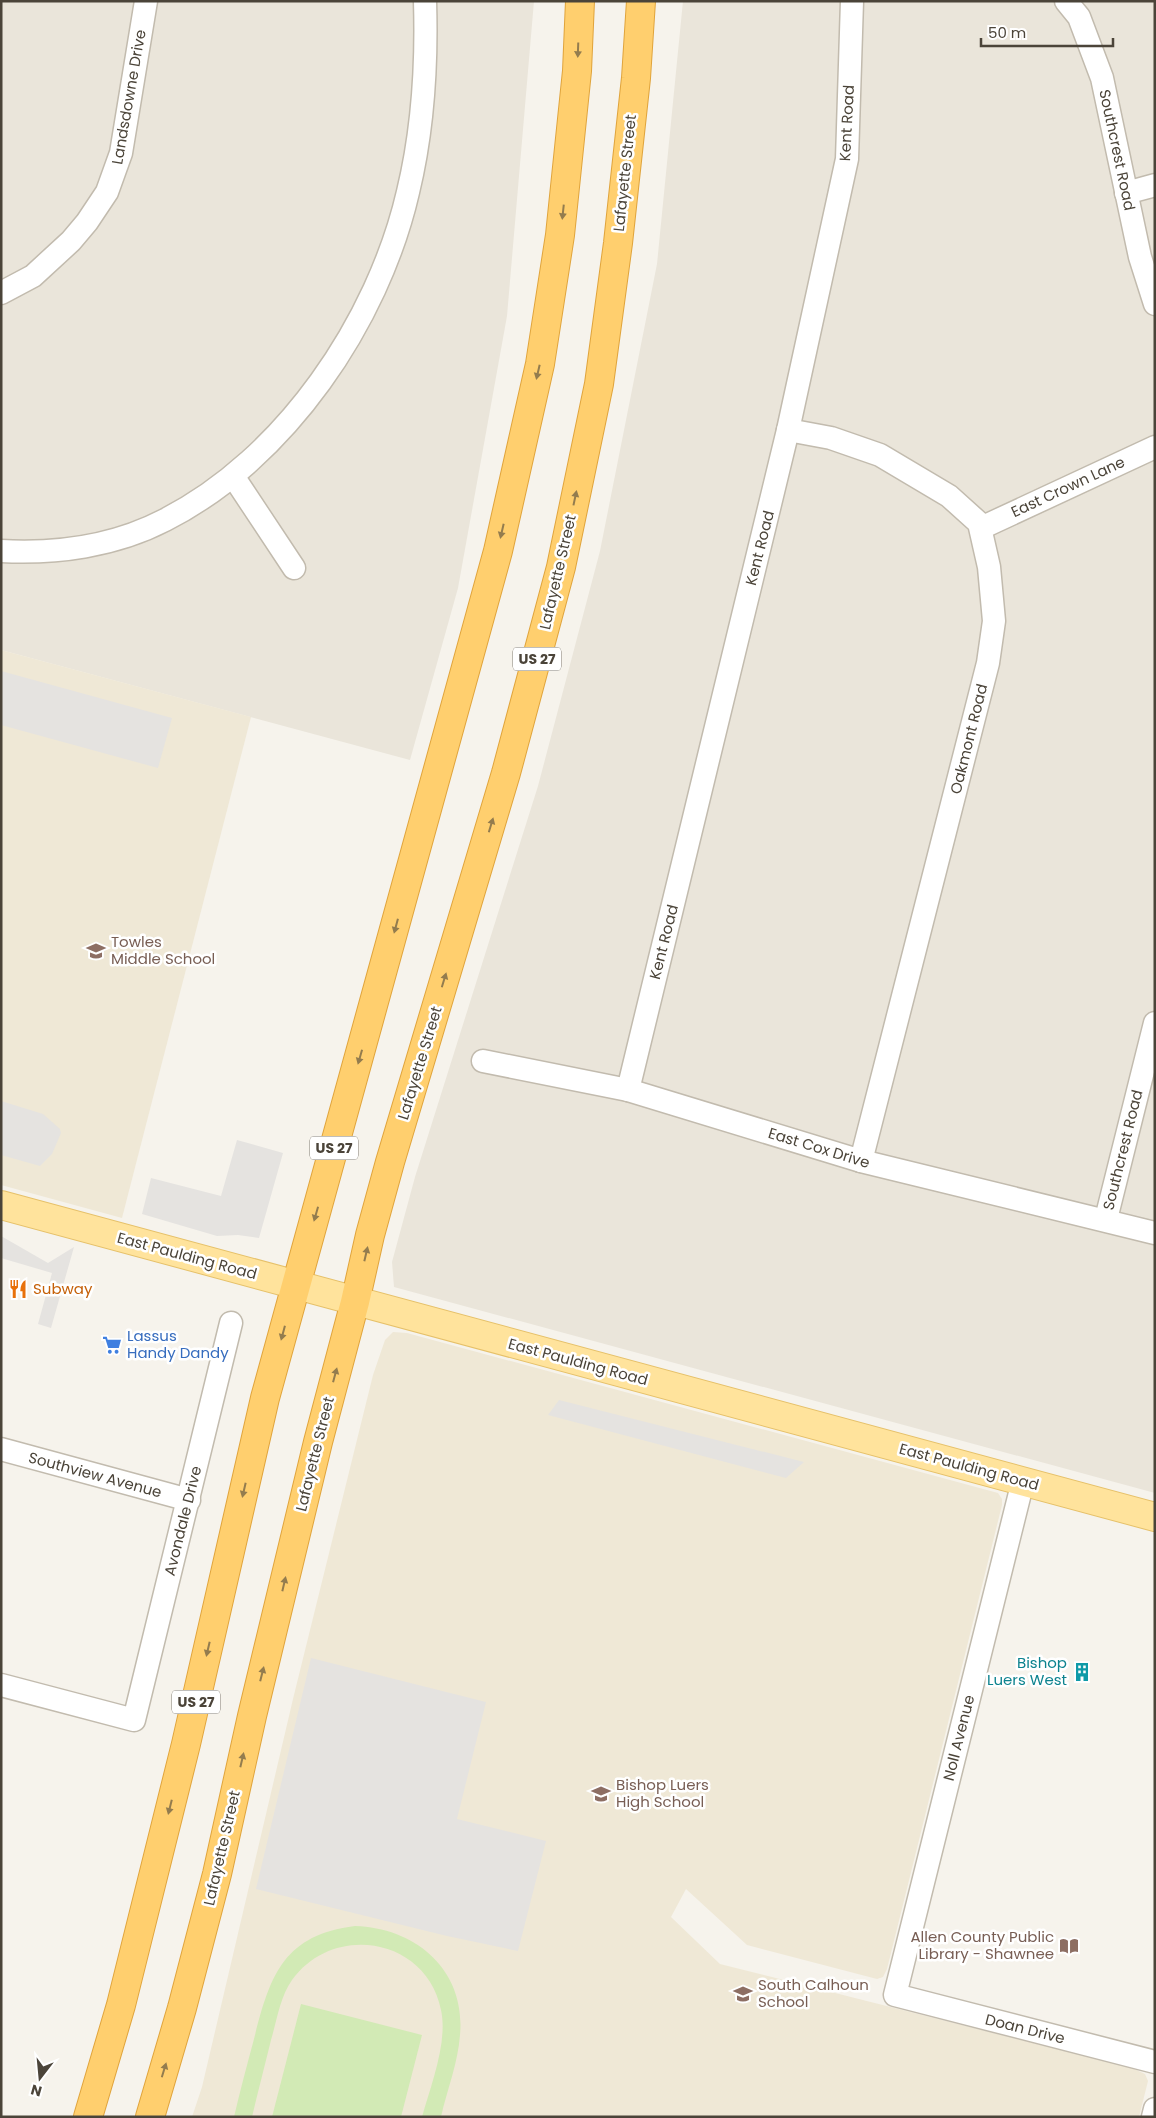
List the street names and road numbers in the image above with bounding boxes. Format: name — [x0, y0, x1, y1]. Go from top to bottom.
street label: Landsdowne Drive — [106, 28, 151, 166]
street label: Kent Road — [834, 84, 859, 162]
street label: Southcrest Road — [1094, 87, 1141, 212]
street label: Lafayette Street — [608, 113, 641, 233]
street label: East Crown Lane — [1007, 451, 1128, 522]
street label: Kent Road — [740, 508, 779, 587]
street label: Lafayette Street — [534, 512, 581, 632]
road number: US 27 — [513, 648, 561, 671]
street label: Oakmont Road — [945, 682, 992, 796]
street label: Kent Road — [644, 902, 683, 981]
street label: Lafayette Street — [392, 1004, 447, 1122]
street label: Southcrest Road — [1097, 1087, 1148, 1212]
street label: East Cox Drive — [766, 1122, 872, 1173]
road number: US 27 — [310, 1136, 358, 1160]
street label: East Paulding Road — [115, 1227, 259, 1284]
street label: East Paulding Road — [506, 1333, 650, 1390]
street label: Lafayette Street — [290, 1394, 339, 1513]
street label: East Paulding Road — [897, 1438, 1041, 1495]
street label: Southview Avenue — [26, 1447, 164, 1502]
street label: Avondale Drive — [159, 1464, 206, 1578]
road number: US 27 — [172, 1690, 220, 1714]
street label: Noll Avenue — [938, 1693, 979, 1783]
street label: Lafayette Street — [198, 1788, 245, 1908]
street label: Doan Drive — [983, 2008, 1067, 2049]

